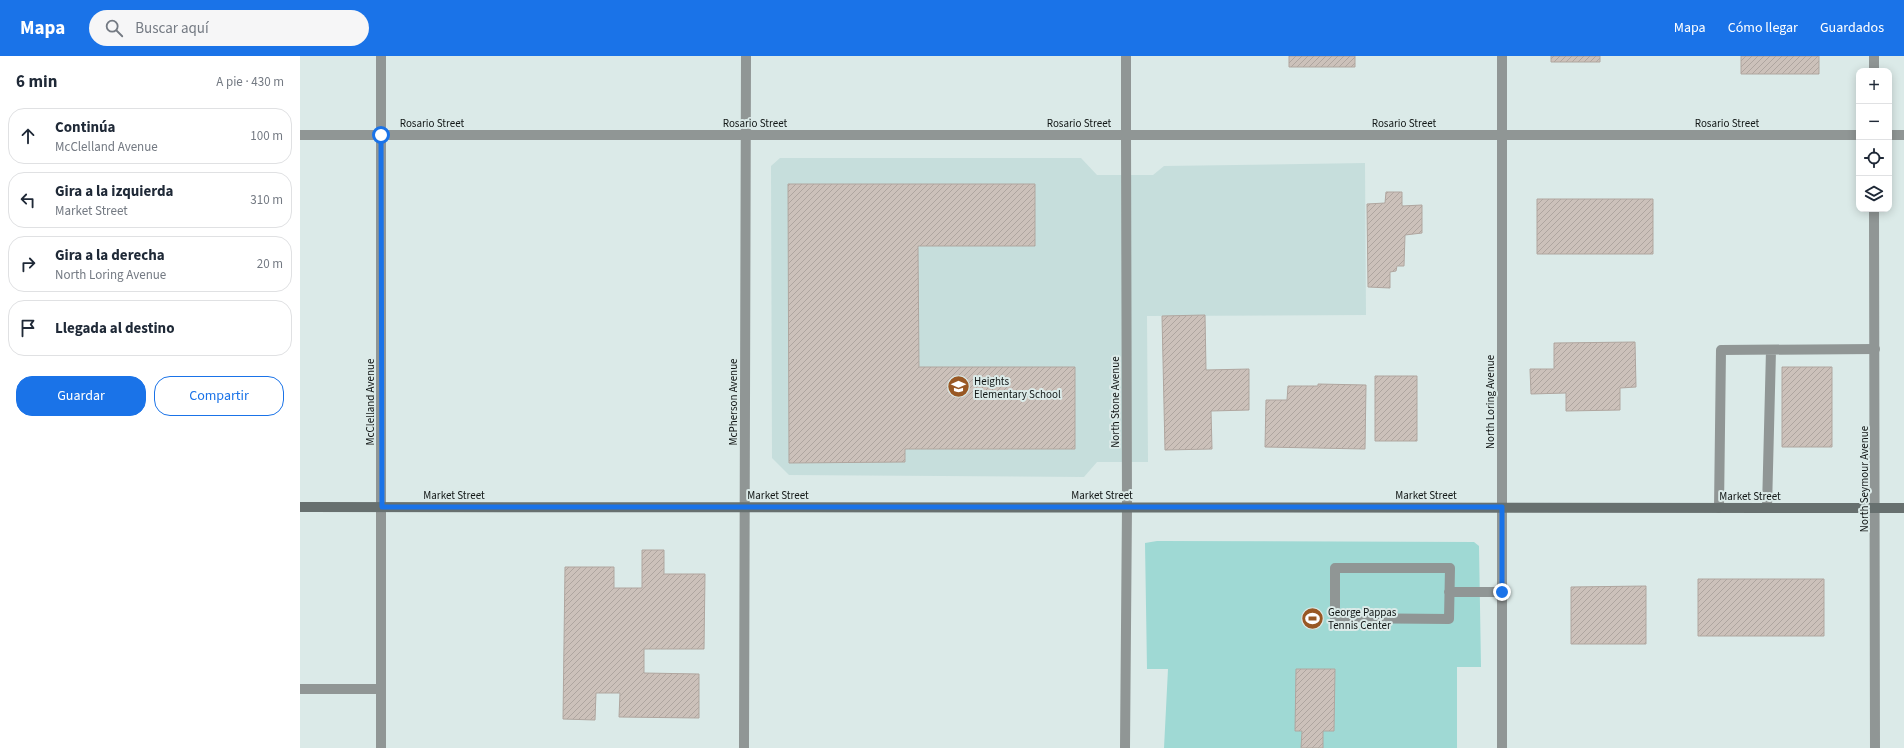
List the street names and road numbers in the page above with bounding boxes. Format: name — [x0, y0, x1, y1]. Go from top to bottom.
street label: Rosario Street — [400, 116, 465, 131]
street label: Rosario Street — [723, 116, 788, 131]
street label: Rosario Street — [1047, 116, 1112, 131]
street label: Rosario Street — [1372, 116, 1437, 131]
street label: Rosario Street — [1695, 116, 1760, 131]
street label: North Loring Avenue — [1483, 354, 1498, 449]
street label: North Stone Avenue — [1108, 356, 1123, 448]
street label: McClelland Avenue — [363, 358, 378, 445]
street label: McPherson Avenue — [726, 358, 741, 446]
street label: North Seymour Avenue — [1857, 425, 1872, 532]
street label: Market Street — [423, 488, 485, 503]
street label: Market Street — [747, 488, 809, 503]
street label: Market Street — [1071, 488, 1133, 503]
street label: Market Street — [1395, 488, 1457, 503]
street label: Market Street — [1719, 489, 1781, 504]

